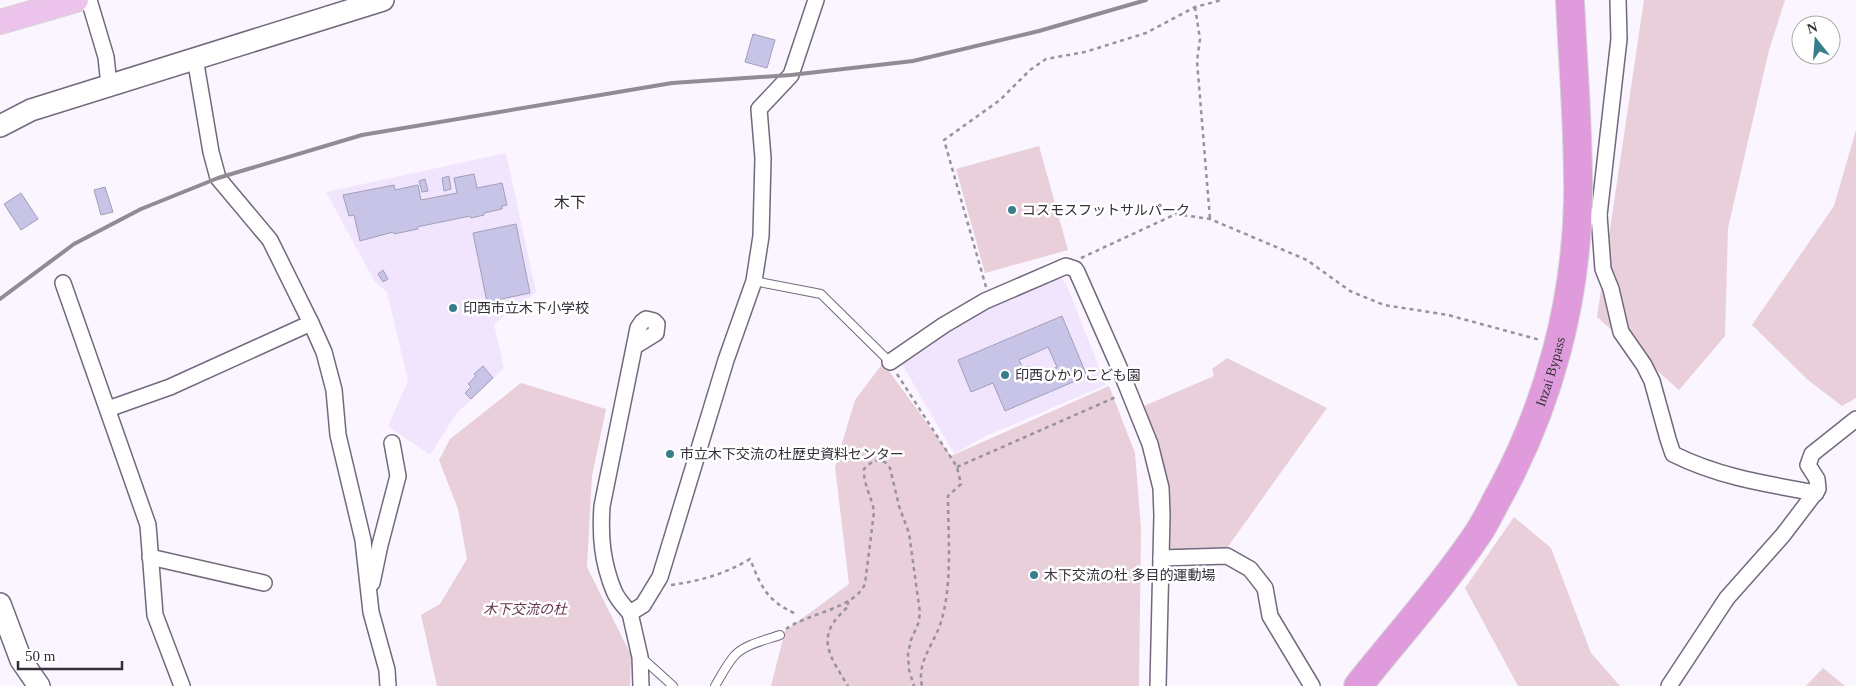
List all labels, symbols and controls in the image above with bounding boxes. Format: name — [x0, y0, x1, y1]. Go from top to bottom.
north arrow — [1791, 15, 1841, 65]
text: N — [1805, 19, 1819, 37]
district label: 木下 — [554, 194, 586, 211]
place label: コスモスフットサルパーク — [1022, 203, 1190, 218]
marker: コスモスフットサルパーク — [1006, 204, 1018, 216]
place label: 印西市立木下小学校 — [463, 301, 589, 316]
marker: 印西市立木下小学校 — [447, 302, 459, 314]
street label: Inzai Bypass — [1533, 335, 1568, 409]
place label: 印西ひかりこども園 — [1015, 368, 1141, 383]
marker: 印西ひかりこども園 — [999, 369, 1011, 381]
place label: 市立木下交流の杜歴史資料センター — [680, 446, 904, 462]
marker: 市立木下交流の杜歴史資料センター — [664, 448, 676, 460]
place label: 木下交流の杜 多目的運動場 — [1044, 567, 1216, 583]
marker: 木下交流の杜 多目的運動場 — [1028, 569, 1040, 581]
park label: 木下交流の杜 — [483, 602, 568, 617]
scale bar — [18, 638, 121, 670]
text: 50 m — [25, 648, 56, 664]

